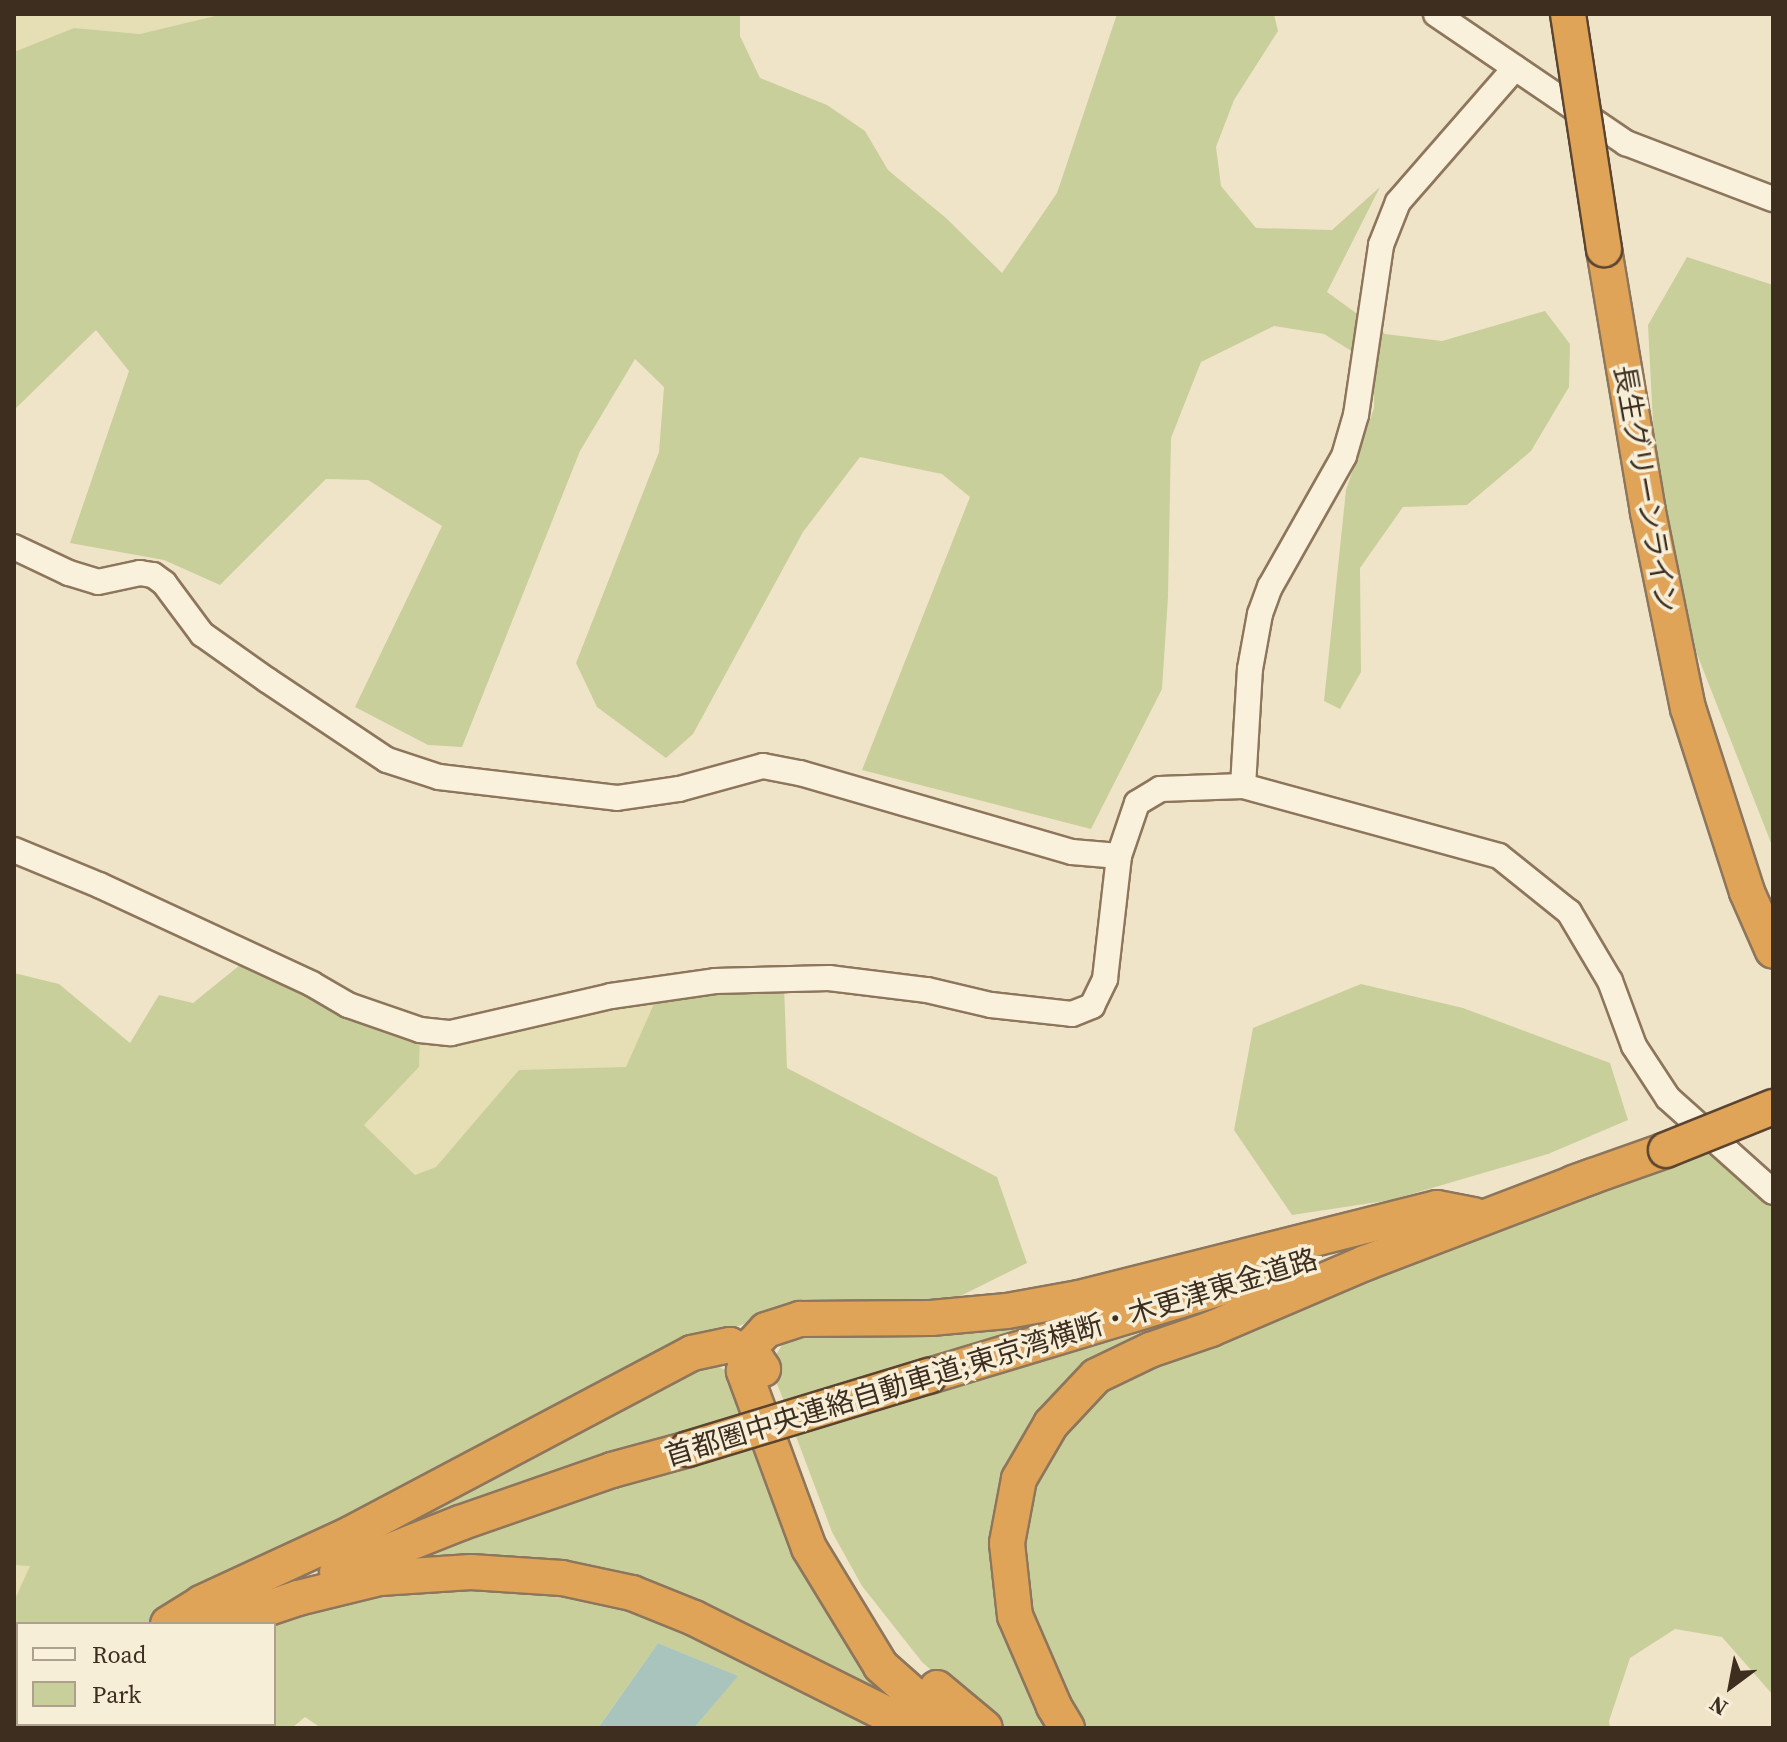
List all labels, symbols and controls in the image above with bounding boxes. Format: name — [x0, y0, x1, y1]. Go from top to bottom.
street label: 長生グリーンライン — [1608, 362, 1684, 616]
street label: 首都圏中央連絡自動車道;東京湾横断・木更津東金道路 — [661, 1241, 1321, 1473]
legend — [16, 1622, 276, 1726]
text: Road — [92, 1638, 146, 1671]
north arrow — [1691, 1646, 1771, 1726]
text: Park — [92, 1678, 141, 1711]
text: N — [1704, 1689, 1733, 1723]

